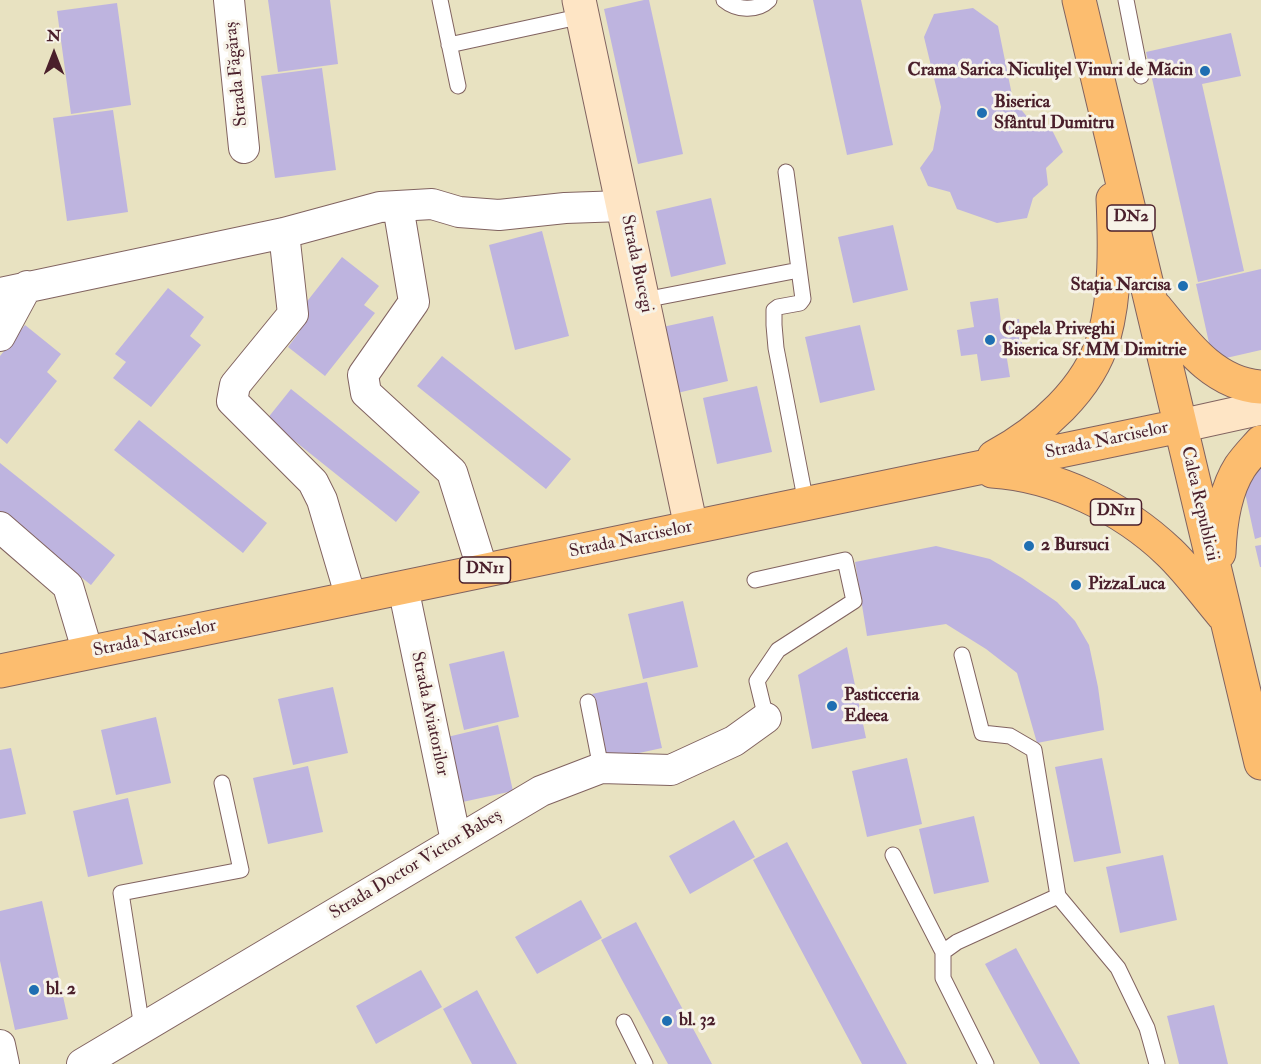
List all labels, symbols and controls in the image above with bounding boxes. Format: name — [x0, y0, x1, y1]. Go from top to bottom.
street label: Strada Făgăraș — [221, 21, 253, 127]
north arrow — [24, 24, 84, 84]
text: N — [47, 26, 61, 46]
place label: Crama Sarica Niculițel Vinuri de Măcin — [908, 60, 1193, 82]
marker: Crama Sarica Niculițel Vinuri de Măcin — [1198, 64, 1212, 78]
place label: Biserica Sfântul Dumitru — [994, 92, 1114, 134]
marker: Biserica Sfântul Dumitru — [975, 106, 989, 120]
road number: DN2 — [1107, 205, 1155, 231]
street label: Strada Bucegi — [615, 213, 657, 315]
place label: Stația Narcisa — [1071, 275, 1171, 297]
marker: Stația Narcisa — [1176, 279, 1190, 293]
place label: Capela Priveghi Biserica Sf. MM Dimitrie — [1002, 319, 1186, 362]
marker: Capela Priveghi Biserica Sf. MM Dimitrie — [983, 333, 997, 347]
street label: Strada Narciselor — [1043, 417, 1171, 465]
street label: Calea Republicii — [1175, 444, 1223, 564]
road number: DN11 — [1090, 499, 1142, 525]
street label: Strada Narciselor — [567, 516, 695, 564]
place label: 2 Bursuci — [1041, 535, 1109, 557]
marker: 2 Bursuci — [1022, 539, 1036, 553]
road number: DN11 — [460, 557, 510, 583]
place label: PizzaLuca — [1088, 574, 1165, 596]
marker: PizzaLuca — [1069, 578, 1083, 592]
street label: Strada Narciselor — [91, 615, 219, 663]
street label: Strada Aviatorilor — [405, 650, 453, 778]
place label: Pasticceria Edeea — [844, 685, 919, 728]
marker: Pasticceria Edeea — [825, 699, 839, 713]
street label: Strada Doctor Victor Babeș — [326, 805, 506, 925]
place label: bl. 2 — [46, 979, 76, 1001]
marker: bl. 2 — [27, 983, 41, 997]
place label: bl. 32 — [679, 1010, 716, 1032]
marker: bl. 32 — [660, 1014, 674, 1028]

